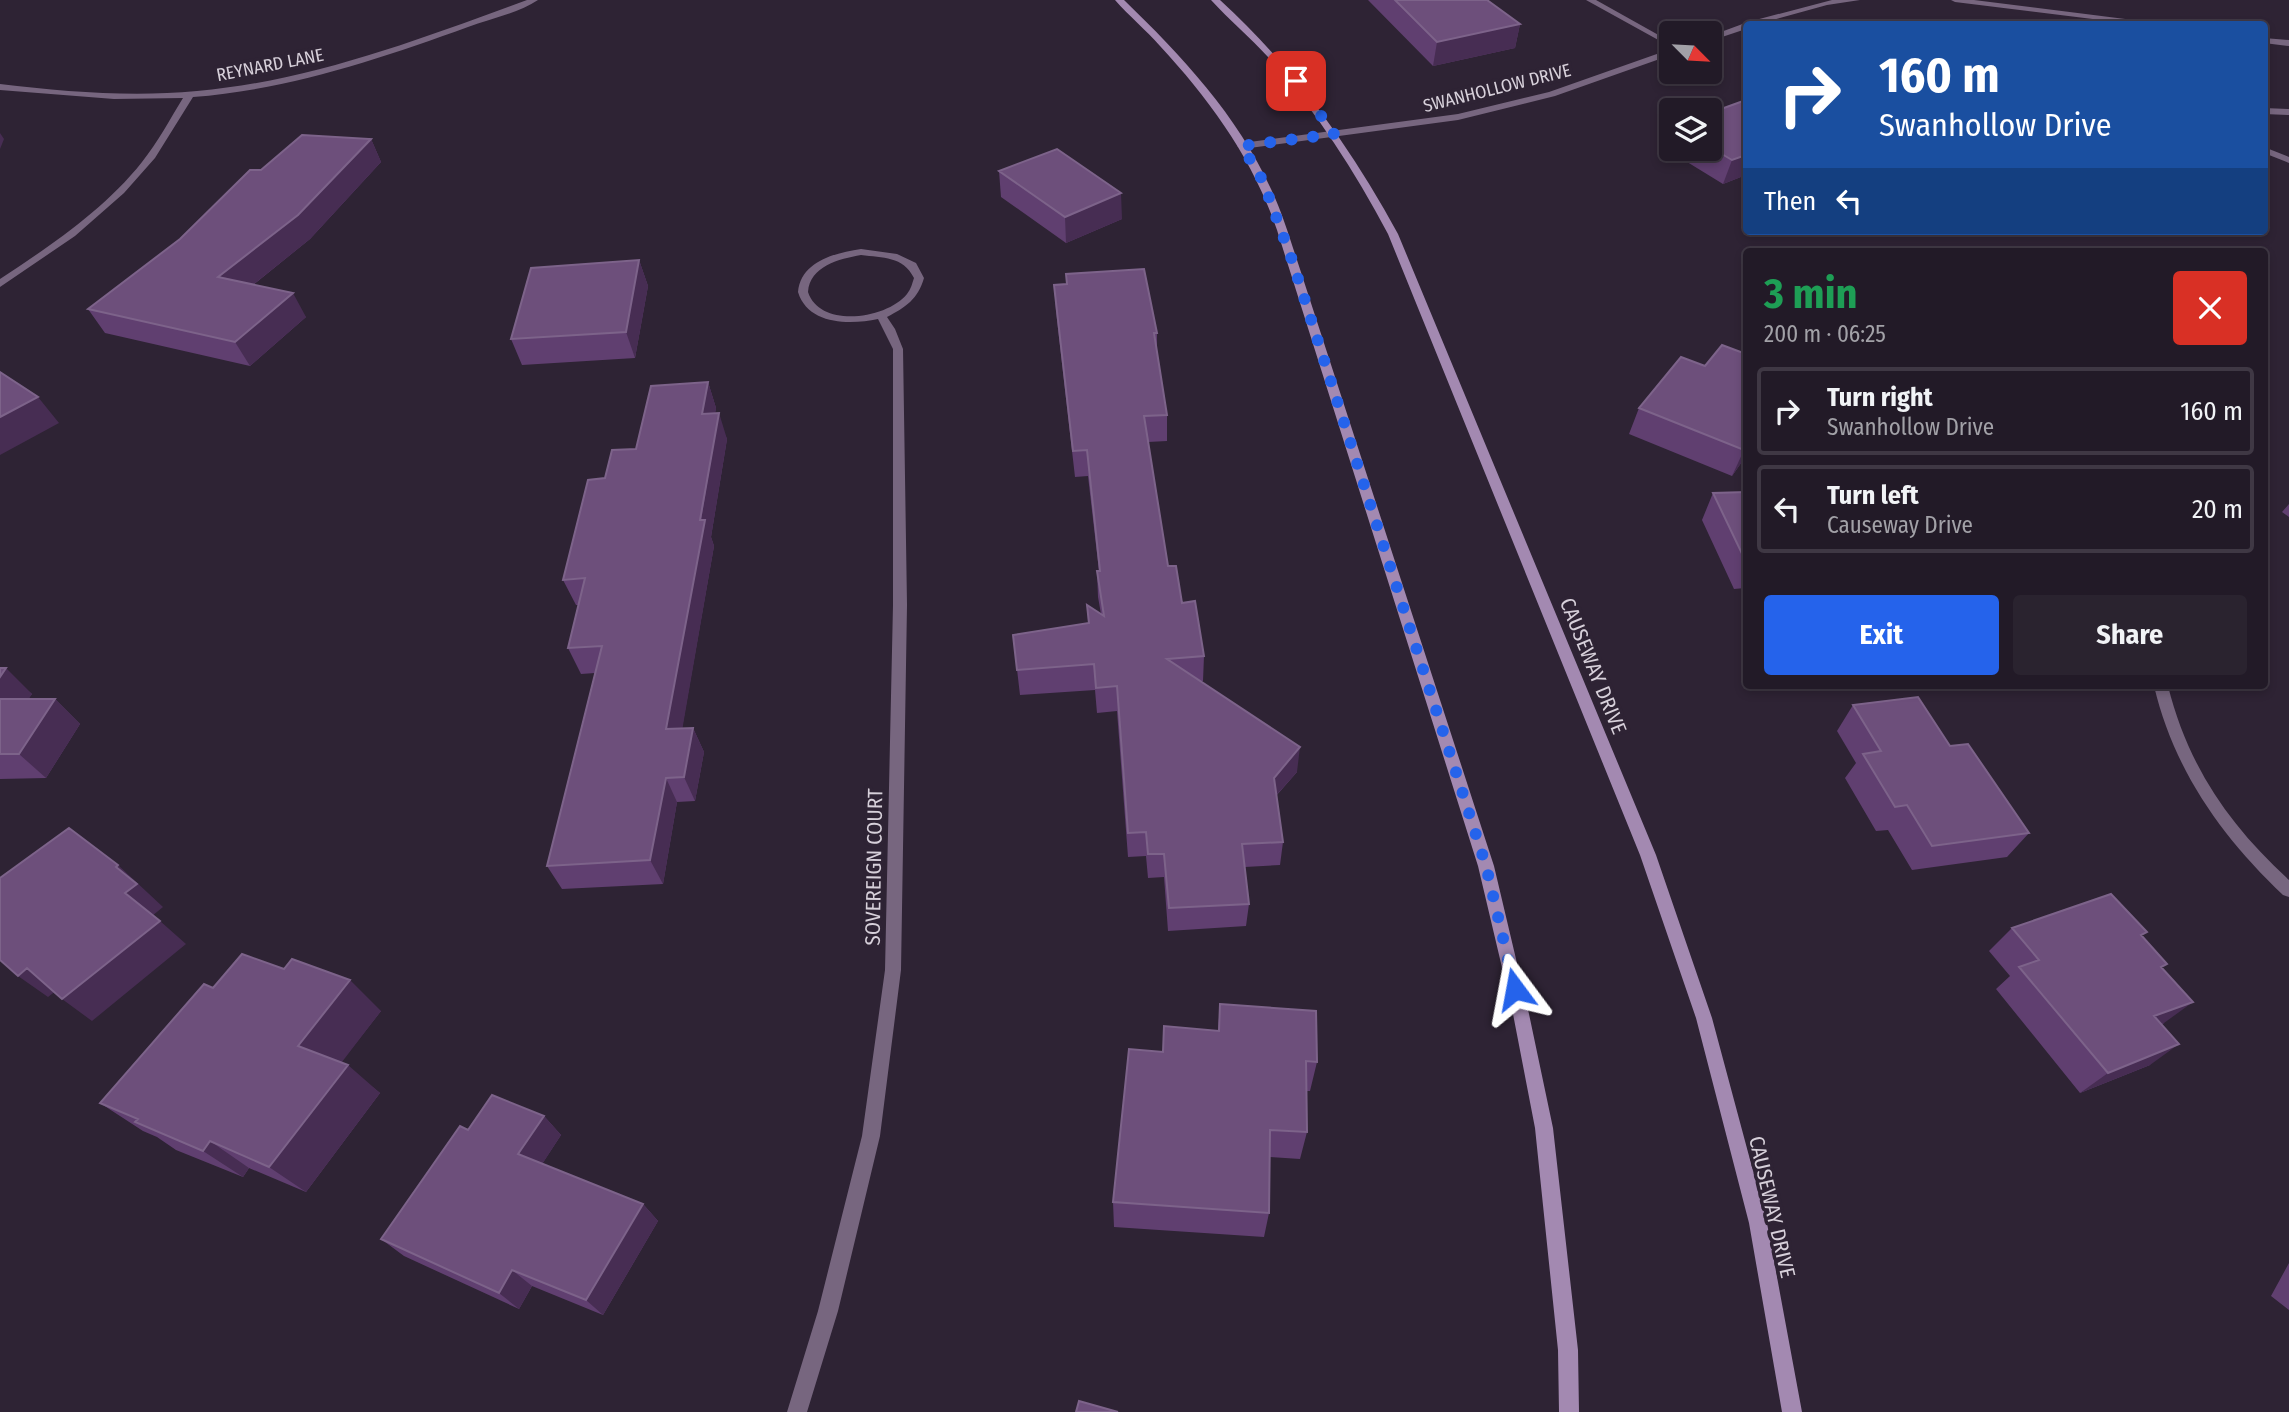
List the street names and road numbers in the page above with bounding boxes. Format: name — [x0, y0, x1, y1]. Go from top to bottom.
street label: REYNARD LANE — [214, 44, 326, 86]
street label: SWANHOLLOW DRIVE — [1421, 59, 1573, 117]
street label: CAUSEWAY DRIVE — [1554, 594, 1632, 738]
street label: SOVEREIGN COURT — [860, 788, 888, 946]
street label: CAUSEWAY DRIVE — [1743, 1134, 1801, 1281]

